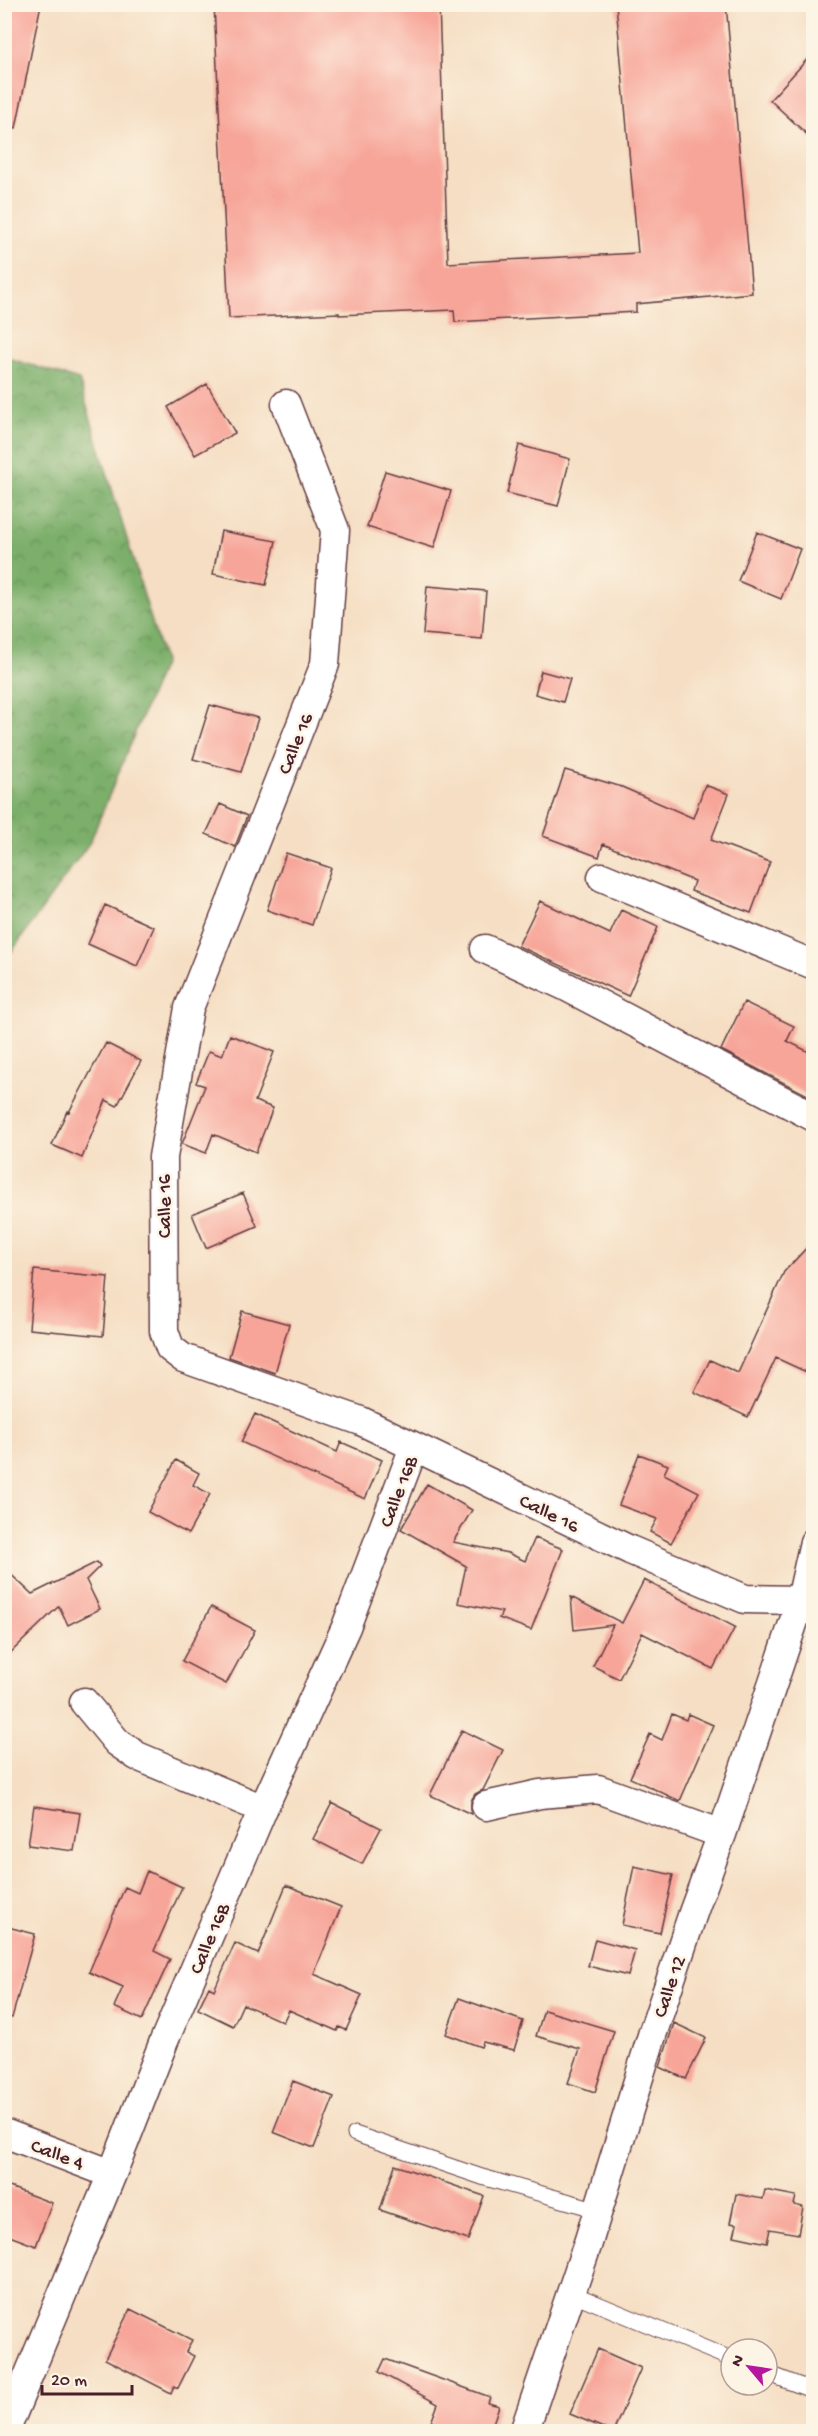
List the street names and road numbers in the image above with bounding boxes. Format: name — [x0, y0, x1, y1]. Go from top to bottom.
street label: Calle 16 — [275, 710, 320, 778]
street label: Calle 16 — [155, 1173, 178, 1238]
street label: Calle 16B — [376, 1453, 425, 1531]
street label: Calle 16 — [515, 1491, 583, 1540]
street label: Calle 16B — [186, 1900, 237, 1978]
street label: Calle 12 — [650, 1953, 693, 2021]
street label: Calle 4 — [27, 2136, 87, 2177]

